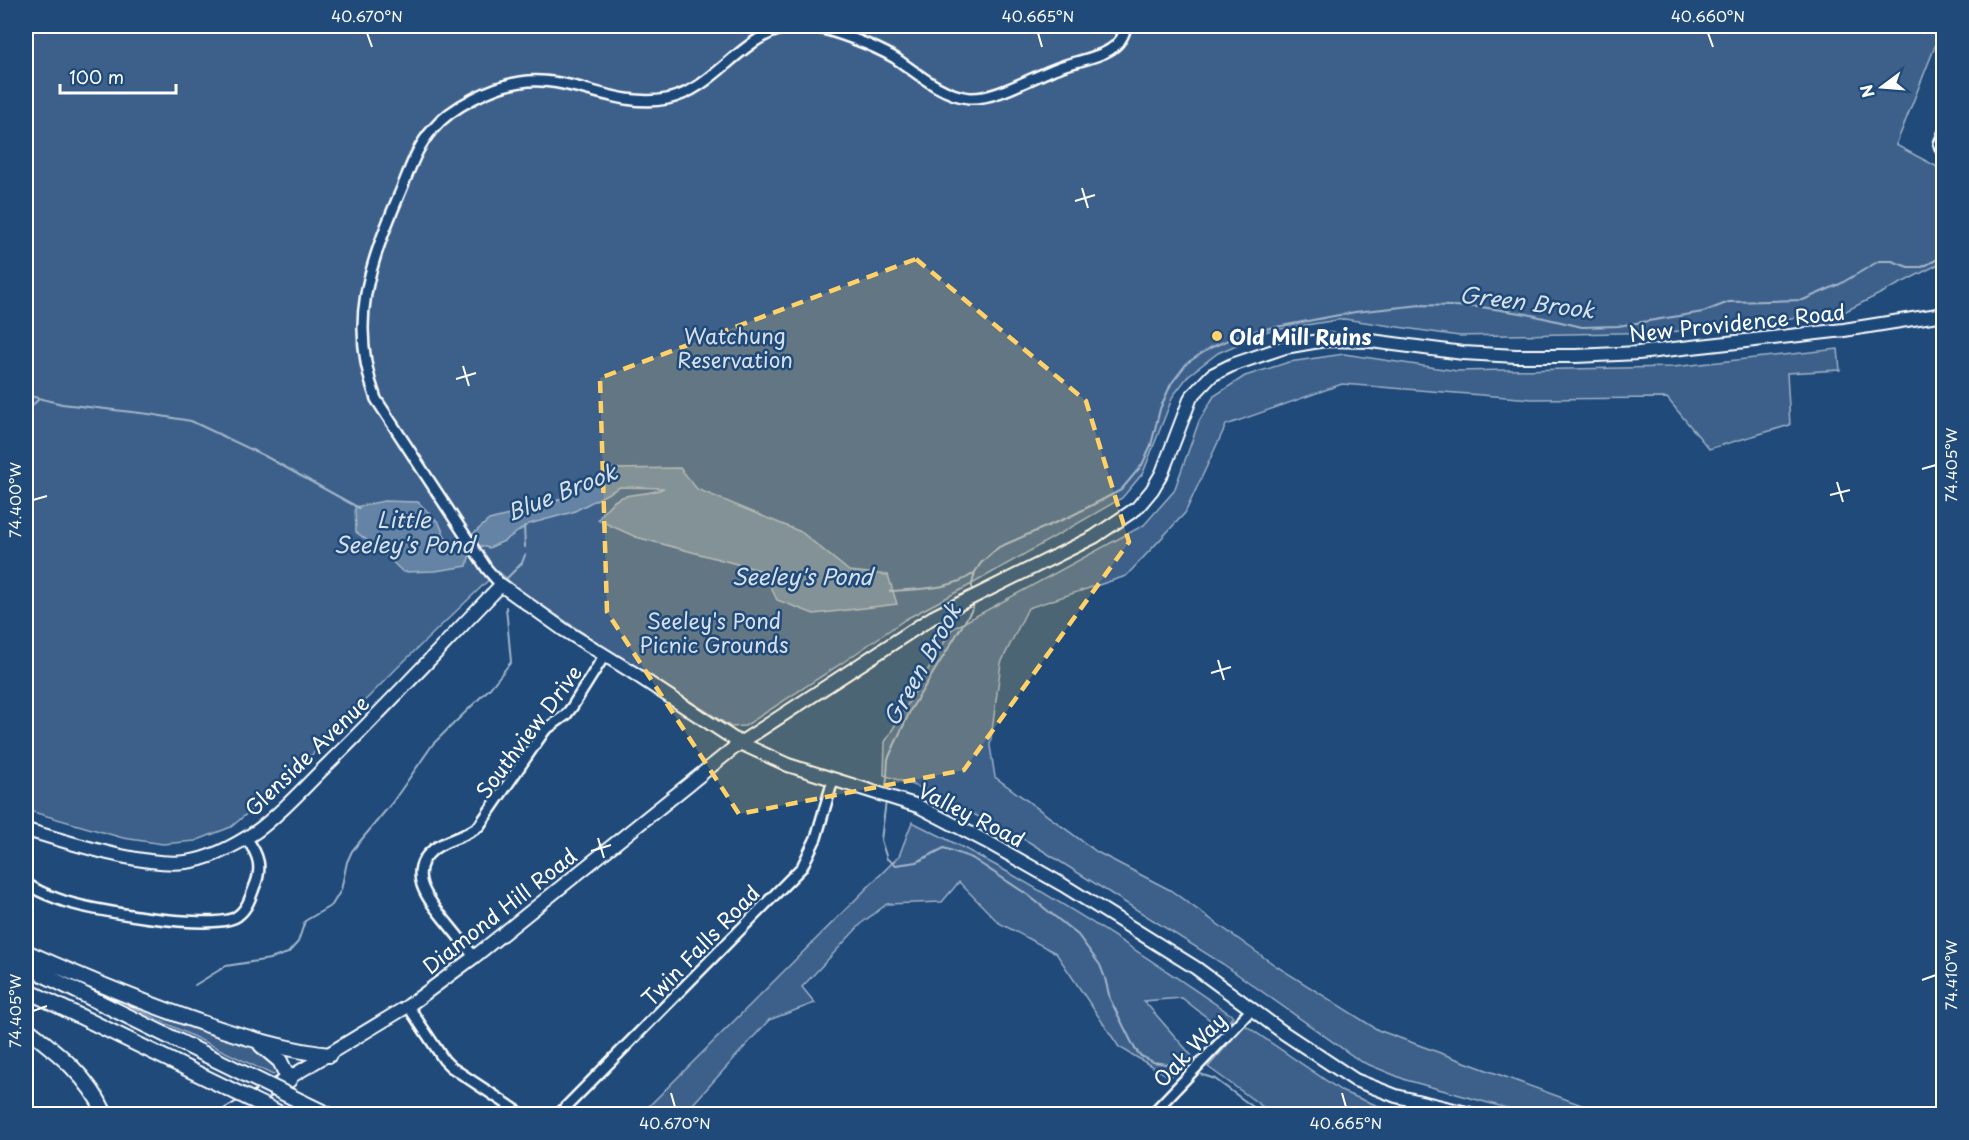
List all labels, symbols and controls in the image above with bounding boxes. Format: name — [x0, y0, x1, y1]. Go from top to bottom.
text: 40.670°N — [331, 4, 403, 27]
text: 40.665°N — [1002, 4, 1074, 27]
text: 40.660°N — [1671, 4, 1745, 27]
scale bar — [60, 57, 176, 95]
north arrow — [1852, 57, 1912, 117]
text: 100 m — [69, 63, 124, 90]
text: N — [1853, 82, 1880, 101]
water label: Green Brook — [1458, 276, 1598, 326]
street label: New Providence Road — [1627, 295, 1847, 349]
park label: Watchung Reservation — [677, 319, 793, 375]
place label: Old Mill Ruins — [1229, 320, 1372, 352]
marker: Old Mill Ruins — [1210, 329, 1224, 343]
text: 74.405°W — [1939, 427, 1962, 502]
water label: Blue Brook — [501, 453, 623, 528]
text: 74.400°W — [3, 462, 26, 538]
water label: Little Seeley's Pond — [334, 502, 478, 560]
water label: Seeley's Pond — [732, 559, 876, 592]
water label: Green Brook — [874, 596, 969, 731]
park label: Seeley's Pond Picnic Grounds — [639, 604, 789, 660]
street label: Southview Drive — [467, 658, 589, 804]
street label: Glenside Avenue — [236, 687, 376, 823]
street label: Valley Road — [913, 773, 1031, 855]
street label: Diamond Hill Road — [415, 839, 583, 981]
street label: Twin Falls Road — [634, 877, 766, 1013]
text: 74.410°W — [1939, 939, 1962, 1010]
text: 74.405°W — [3, 973, 26, 1048]
street label: Oak Way — [1145, 1004, 1233, 1094]
text: 40.670°N — [639, 1111, 711, 1134]
text: 40.665°N — [1310, 1111, 1382, 1134]

